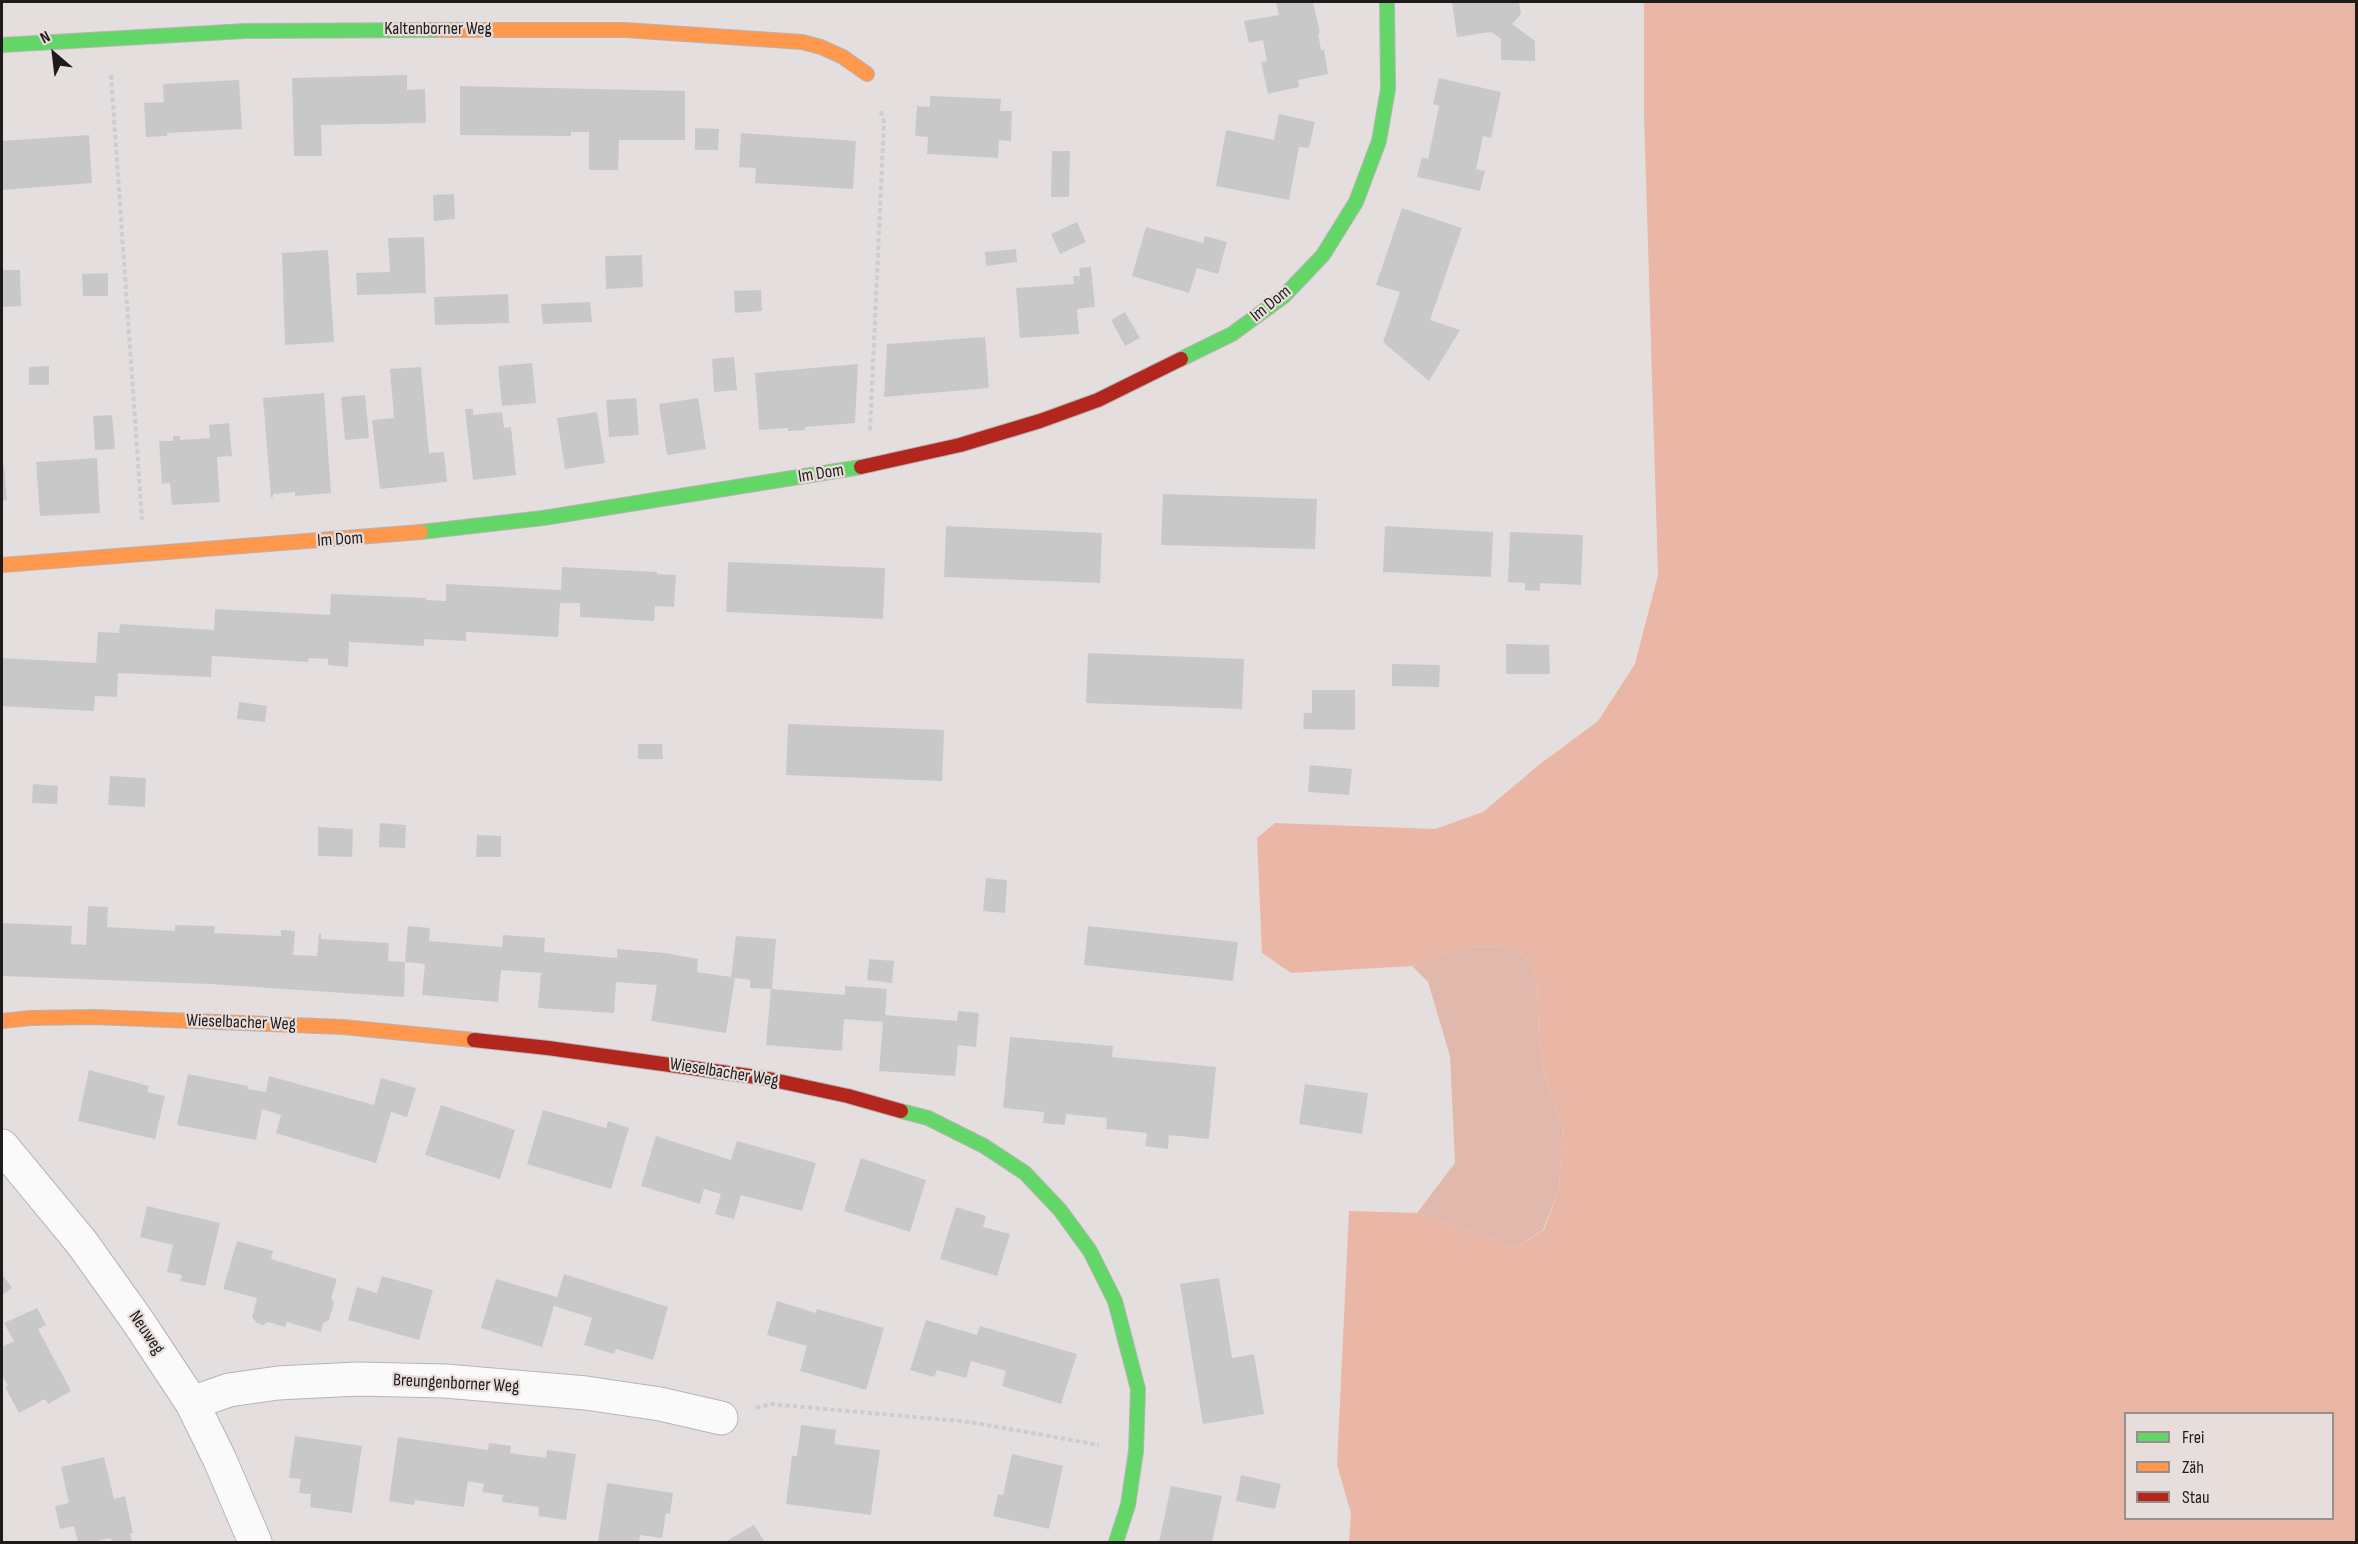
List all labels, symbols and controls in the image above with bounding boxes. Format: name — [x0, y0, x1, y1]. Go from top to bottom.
street label: Kaltenborner Weg — [384, 18, 492, 40]
north arrow — [24, 24, 84, 84]
text: N — [37, 27, 54, 48]
street label: Im Dom — [1246, 281, 1296, 327]
street label: Im Dom — [797, 460, 845, 488]
street label: Im Dom — [316, 528, 364, 552]
street label: Wieselbacher Weg — [186, 1010, 296, 1036]
street label: Wieselbacher Weg — [668, 1054, 780, 1092]
street label: Neuweg — [124, 1307, 168, 1359]
street label: Breungenborner Weg — [392, 1370, 520, 1398]
legend — [2124, 1412, 2334, 1520]
text: Frei — [2182, 1427, 2204, 1448]
text: Zäh — [2182, 1457, 2204, 1478]
text: Stau — [2182, 1487, 2210, 1508]

